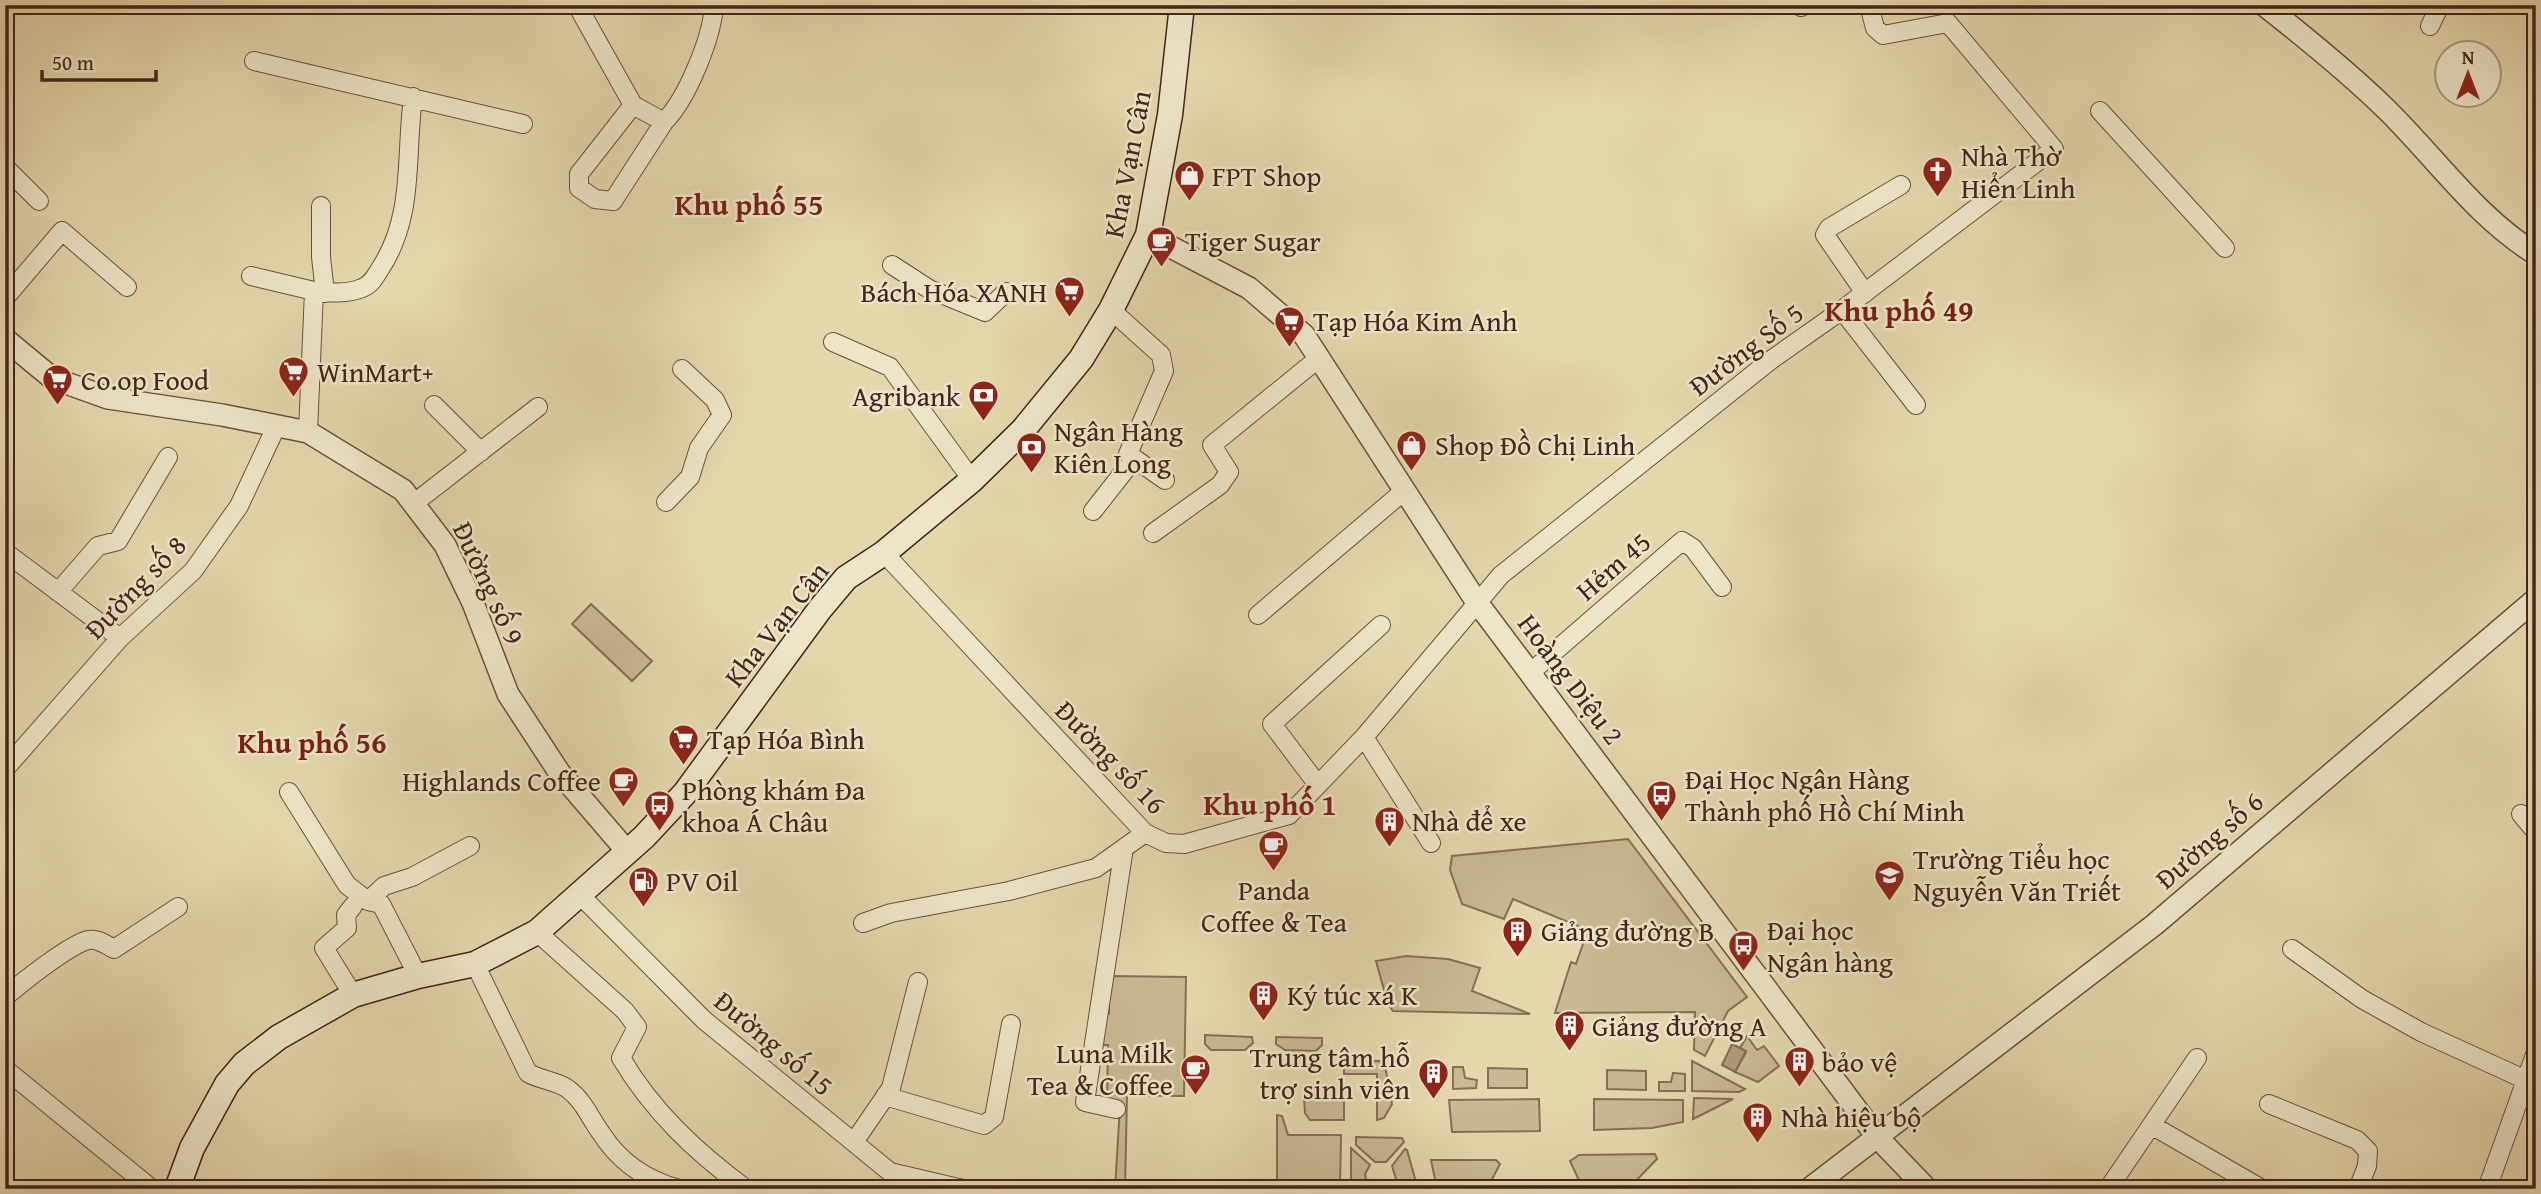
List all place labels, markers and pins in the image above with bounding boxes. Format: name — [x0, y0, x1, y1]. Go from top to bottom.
place label: Nhà Thờ Hiển Linh — [1961, 135, 2076, 208]
place label: FPT Shop — [1212, 155, 1321, 196]
church icon: Nhà Thờ Hiển Linh — [1921, 155, 1955, 199]
shop icon: FPT Shop — [1172, 159, 1206, 203]
place label: Tiger Sugar — [1185, 220, 1321, 261]
cafe icon: Tiger Sugar — [1145, 224, 1179, 268]
place label: Bách Hóa XANH — [861, 271, 1047, 312]
supermarket icon: Bách Hóa XANH — [1053, 275, 1087, 319]
place label: Tạp Hóa Kim Anh — [1313, 300, 1518, 341]
supermarket icon: Tạp Hóa Kim Anh — [1273, 304, 1307, 348]
place label: WinMart+ — [317, 351, 434, 392]
supermarket icon: WinMart+ — [277, 355, 311, 399]
place label: Co.op Food — [81, 359, 209, 400]
supermarket icon: Co.op Food — [41, 363, 75, 407]
place label: Agribank — [852, 375, 961, 416]
bank icon: Agribank — [966, 379, 1000, 423]
place label: Ngân Hàng Kiên Long — [1054, 410, 1183, 483]
place label: Shop Đồ Chị Linh — [1435, 424, 1636, 465]
shop icon: Shop Đồ Chị Linh — [1395, 428, 1429, 472]
bank icon: Ngân Hàng Kiên Long — [1014, 430, 1048, 474]
place label: Tạp Hóa Bình — [707, 718, 865, 759]
supermarket icon: Tạp Hóa Bình — [667, 722, 701, 766]
place label: Đại Học Ngân Hàng Thành phố Hồ Chí Minh — [1685, 758, 1965, 831]
place label: Highlands Coffee — [402, 760, 601, 801]
cafe icon: Highlands Coffee — [607, 764, 641, 808]
place label: Phòng khám Đa khoa Á Châu — [682, 769, 866, 842]
bus stop icon: Đại Học Ngân Hàng Thành phố Hồ Chí Minh — [1645, 778, 1679, 822]
bus stop icon: Phòng khám Đa khoa Á Châu — [642, 789, 676, 833]
place label: Nhà để xe — [1412, 800, 1527, 841]
building icon: Nhà để xe — [1372, 804, 1406, 848]
cafe icon: Panda Coffee & Tea — [1257, 829, 1291, 873]
place label: Trường Tiểu học Nguyễn Văn Triết — [1913, 838, 2121, 911]
school or university icon: Trường Tiểu học Nguyễn Văn Triết — [1873, 858, 1907, 902]
place label: PV Oil — [666, 860, 738, 901]
fuel station icon: PV Oil — [626, 864, 660, 908]
place label: Panda Coffee & Tea — [1201, 869, 1348, 942]
place label: Đại học Ngân hàng — [1767, 909, 1893, 982]
place label: Giảng đường B — [1541, 910, 1714, 951]
building icon: Giảng đường B — [1501, 914, 1535, 958]
bus stop icon: Đại học Ngân hàng — [1727, 929, 1761, 973]
place label: Ký túc xá K — [1287, 974, 1418, 1015]
building icon: Ký túc xá K — [1247, 978, 1281, 1022]
place label: Giảng đường A — [1592, 1005, 1766, 1046]
building icon: Giảng đường A — [1552, 1009, 1586, 1053]
place label: Luna Milk Tea & Coffee — [1027, 1032, 1174, 1105]
place label: Trung tâm hỗ trợ sinh viên — [1250, 1036, 1410, 1109]
place label: bảo vệ — [1822, 1041, 1897, 1082]
building icon: bảo vệ — [1782, 1045, 1816, 1089]
cafe icon: Luna Milk Tea & Coffee — [1179, 1052, 1213, 1096]
building icon: Trung tâm hỗ trợ sinh viên — [1416, 1056, 1450, 1100]
place label: Nhà hiệu bộ — [1781, 1096, 1921, 1137]
building icon: Nhà hiệu bộ — [1741, 1100, 1775, 1144]

